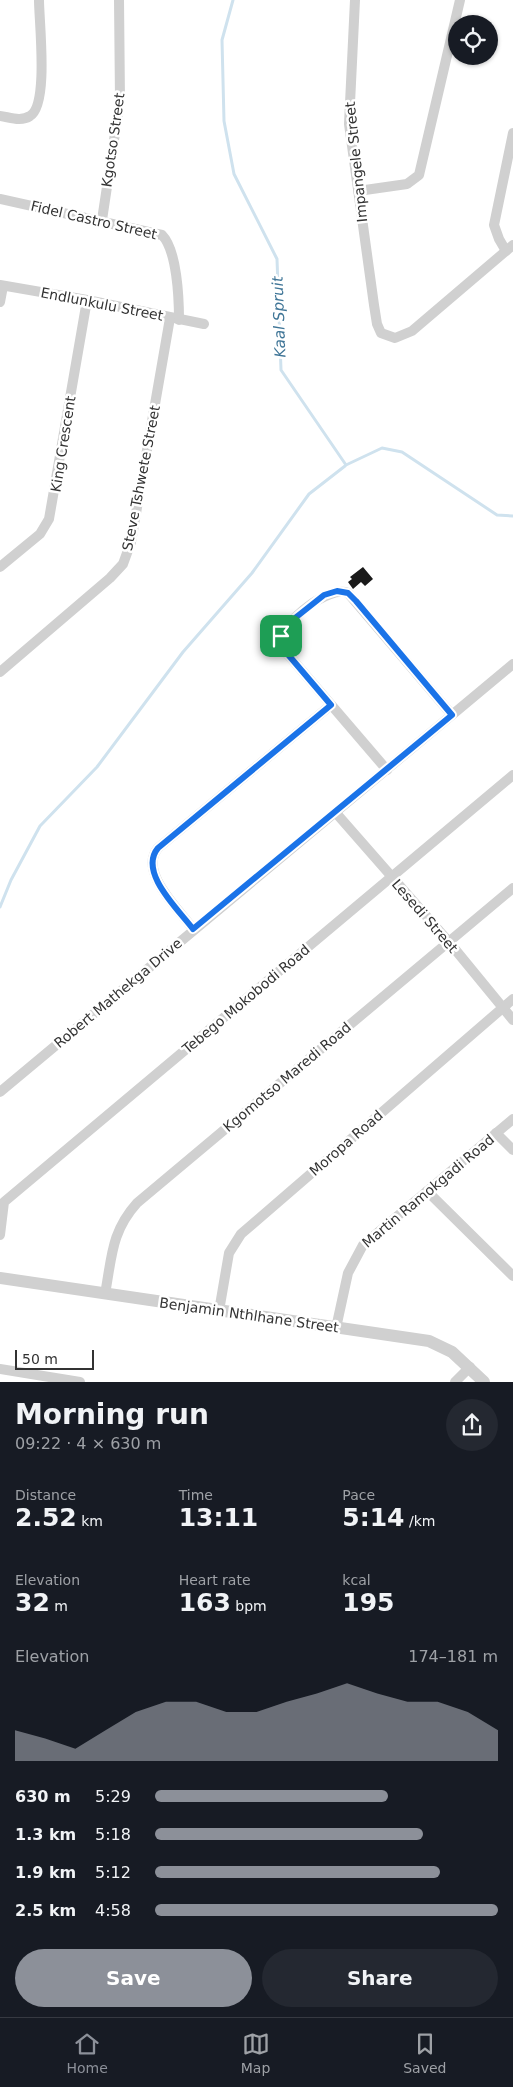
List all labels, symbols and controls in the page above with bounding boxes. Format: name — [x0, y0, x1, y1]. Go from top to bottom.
map controls — [448, 15, 498, 65]
button: locate — [448, 15, 498, 65]
street label: Kgotso Street — [98, 91, 128, 188]
street label: Impangele Street — [342, 100, 370, 223]
street label: Fidel Castro Street — [29, 198, 159, 242]
water label: Kaal Spruit — [269, 275, 289, 358]
street label: Endlunkulu Street — [39, 284, 165, 324]
street label: King Crescent — [48, 394, 79, 493]
street label: Steve Tshwete Street — [119, 403, 163, 552]
pin — [260, 615, 302, 657]
icon: arrive — [267, 622, 295, 650]
street label: Lesedi Street — [389, 876, 461, 956]
street label: Robert Mathekga Drive — [51, 935, 185, 1051]
street label: Tebego Mokobodi Road — [178, 941, 313, 1057]
street label: Kgomotso Maredi Road — [220, 1019, 354, 1135]
street label: Moropa Road — [306, 1107, 386, 1179]
street label: Martin Ramokgadi Road — [359, 1131, 497, 1251]
street label: Benjamin Nthlhane Street — [158, 1294, 340, 1336]
scale bar — [15, 1347, 94, 1370]
text: 50 m — [22, 1351, 58, 1367]
text: Morning run — [15, 1398, 209, 1431]
button: share — [446, 1399, 498, 1451]
text: 09:22 · 4 × 630 m — [15, 1434, 161, 1453]
text: Distance — [15, 1487, 76, 1503]
text: Time — [179, 1487, 213, 1503]
text: Pace — [342, 1487, 375, 1503]
text: 2.52 — [15, 1503, 77, 1532]
text: 13:11 — [179, 1503, 258, 1532]
text: 5:14 — [342, 1503, 405, 1532]
text: km — [77, 1513, 103, 1529]
text: /km — [405, 1513, 435, 1529]
text: Elevation — [15, 1572, 80, 1588]
text: Heart rate — [179, 1572, 251, 1588]
text: kcal — [342, 1572, 371, 1588]
text: 32 — [15, 1588, 50, 1617]
text: 163 — [179, 1588, 231, 1617]
text: 195 — [342, 1588, 395, 1617]
text: m — [50, 1598, 68, 1614]
text: bpm — [231, 1598, 267, 1614]
text: Elevation — [15, 1647, 89, 1666]
text: 174–181 m — [408, 1647, 498, 1666]
text: 630 m — [15, 1787, 71, 1806]
text: 5:29 — [95, 1787, 131, 1806]
text: 1.3 km — [15, 1825, 76, 1844]
text: 5:18 — [95, 1825, 131, 1844]
text: 1.9 km — [15, 1863, 76, 1882]
text: 5:12 — [95, 1863, 131, 1882]
text: 2.5 km — [15, 1901, 76, 1920]
text: 4:58 — [95, 1901, 131, 1920]
button: Save — [15, 1949, 252, 2007]
button: Share — [262, 1949, 498, 2007]
tab: Home — [66, 2030, 108, 2076]
tab: Map — [241, 2030, 270, 2076]
tab: Saved — [403, 2030, 447, 2076]

